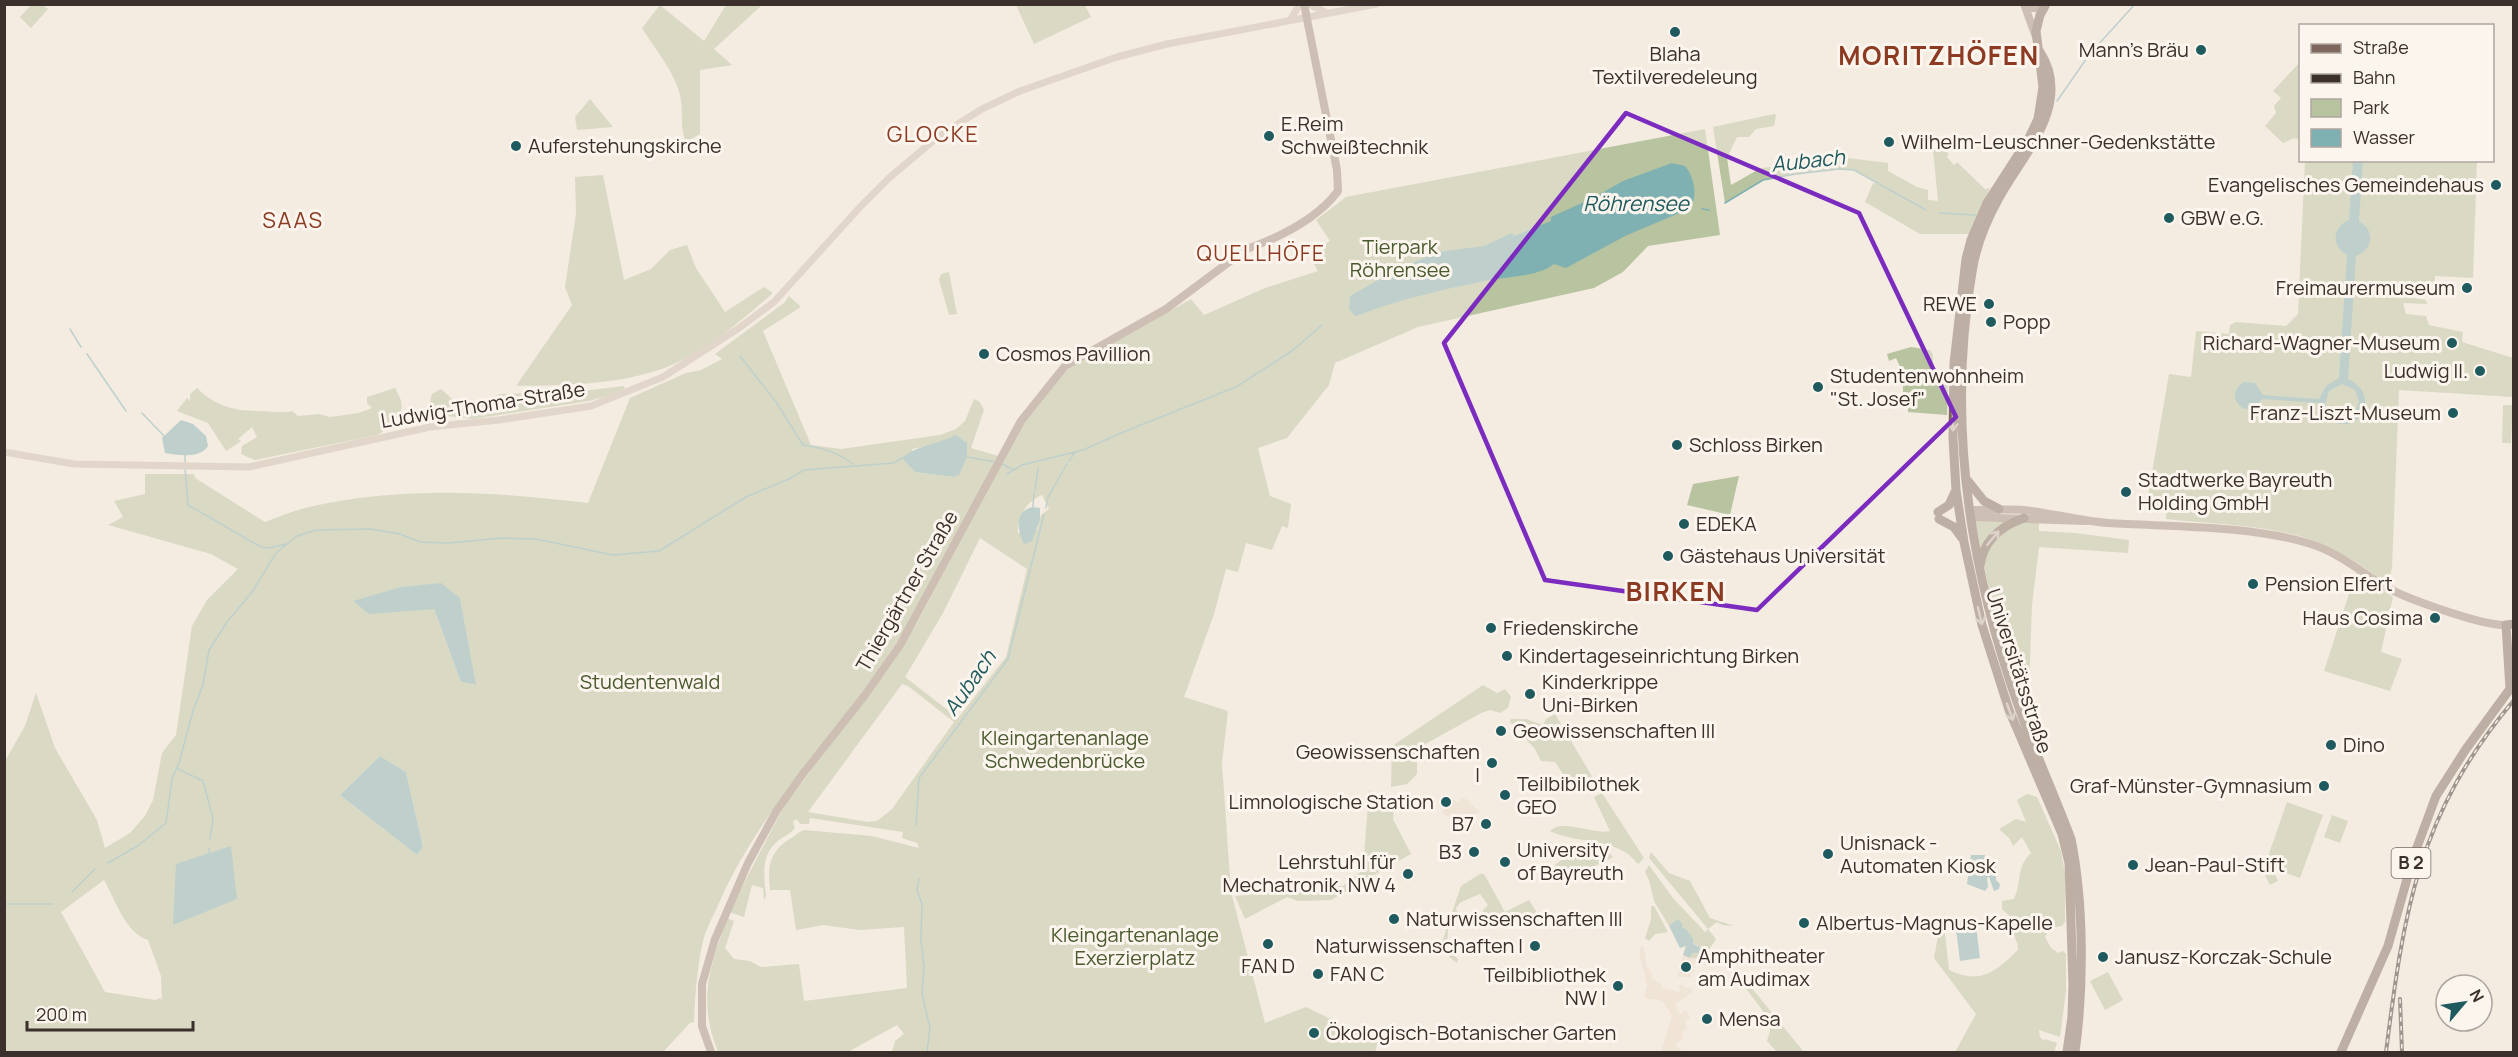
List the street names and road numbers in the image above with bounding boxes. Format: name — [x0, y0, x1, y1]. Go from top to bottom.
street label: Ludwig-Thoma-Straße — [379, 375, 587, 434]
street label: Thiergärtner Straße — [849, 505, 964, 676]
street label: Universitätsstraße — [1980, 585, 2059, 757]
road number: B 2 — [2392, 848, 2430, 878]

